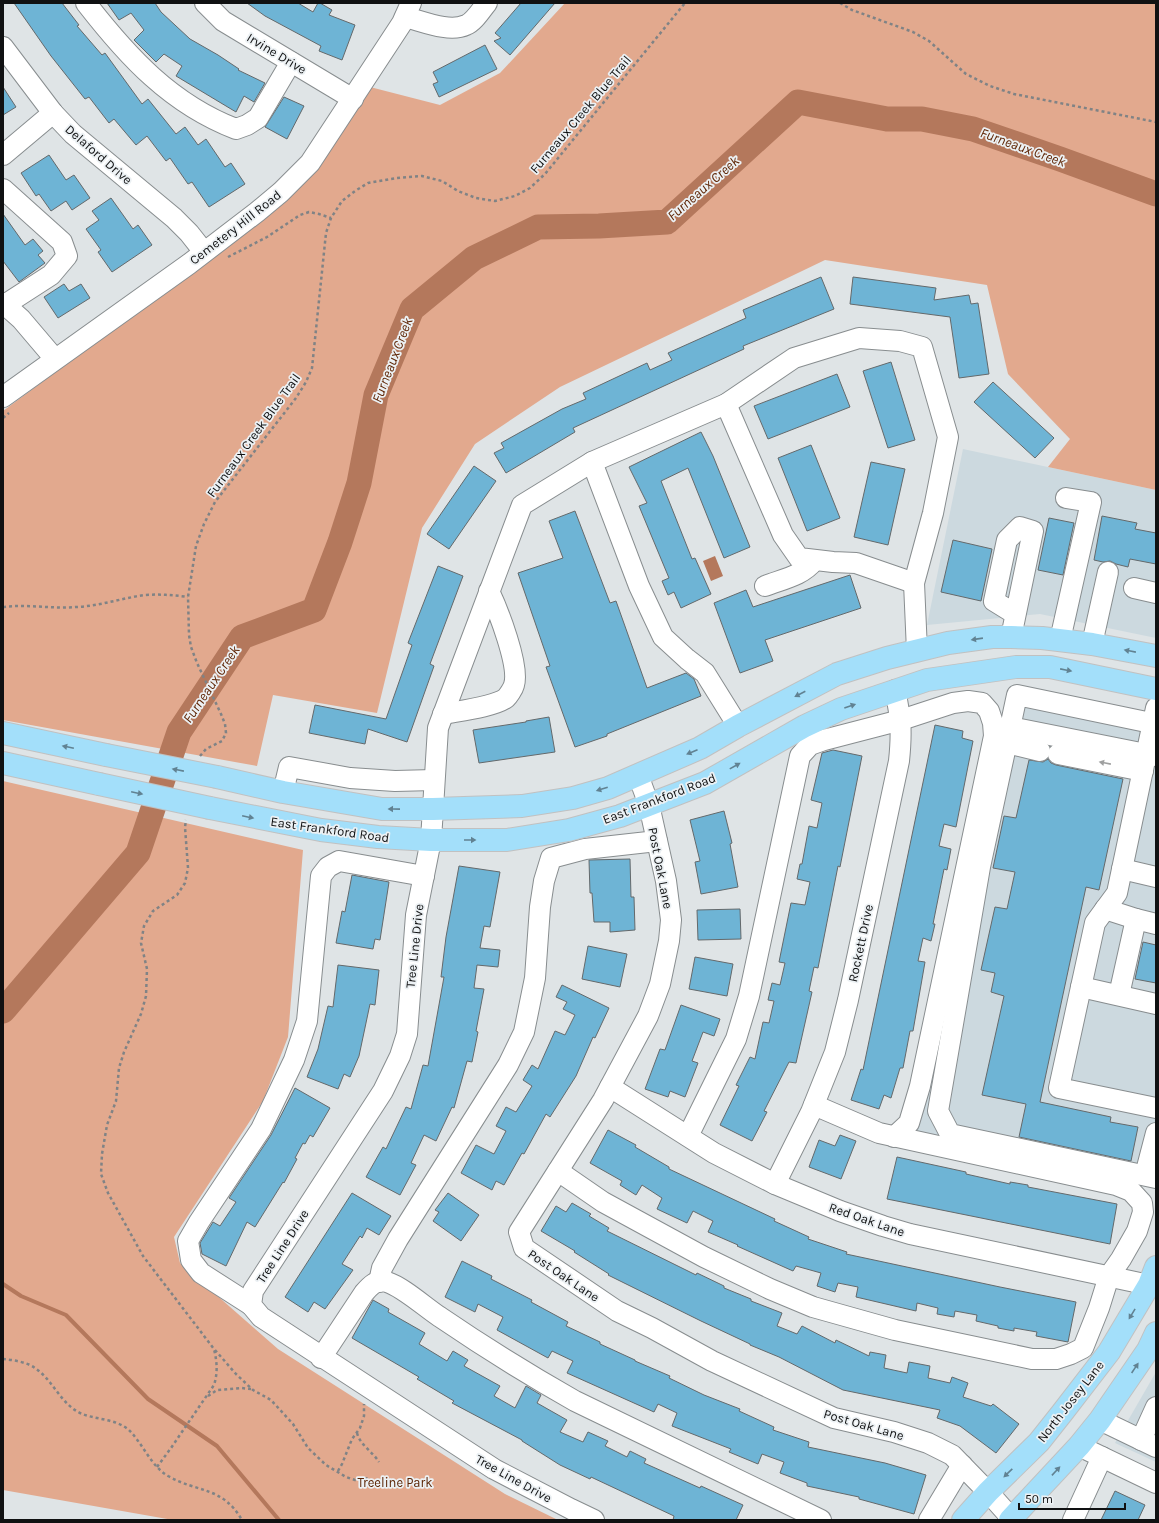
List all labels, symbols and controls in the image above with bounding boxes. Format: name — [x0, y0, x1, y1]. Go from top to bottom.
street label: Irvine Drive — [244, 30, 309, 77]
street label: Furneaux Creek Blue Trail — [527, 52, 634, 176]
street label: Delaford Drive — [62, 121, 135, 188]
water label: Furneaux Creek — [978, 124, 1069, 171]
water label: Furneaux Creek — [664, 152, 743, 224]
street label: Cemetery Hill Road — [187, 187, 284, 268]
water label: Furneaux Creek — [368, 315, 417, 405]
street label: Furneaux Creek Blue Trail — [204, 371, 303, 500]
one-way arrow — [971, 636, 983, 642]
water label: Furneaux Creek — [179, 642, 244, 726]
one-way arrow — [1124, 647, 1136, 653]
one-way arrow — [1060, 667, 1072, 673]
one-way arrow — [795, 690, 806, 697]
one-way arrow — [844, 702, 856, 708]
one-way arrow — [61, 744, 74, 750]
one-way arrow — [686, 749, 698, 755]
one-way arrow — [1098, 760, 1111, 766]
one-way arrow — [729, 763, 741, 770]
one-way arrow — [172, 766, 185, 772]
street label: East Frankford Road — [601, 770, 718, 827]
one-way arrow — [596, 786, 608, 792]
one-way arrow — [131, 790, 144, 796]
one-way arrow — [387, 806, 400, 812]
one-way arrow — [242, 814, 254, 820]
street label: East Frankford Road — [270, 814, 390, 845]
street label: Post Oak Lane — [645, 826, 676, 910]
one-way arrow — [464, 837, 477, 843]
street label: Tree Line Drive — [403, 903, 426, 989]
street label: Rockett Drive — [845, 903, 876, 983]
street label: Red Oak Lane — [827, 1199, 907, 1240]
street label: Tree Line Drive — [253, 1206, 312, 1286]
street label: Post Oak Lane — [525, 1246, 603, 1305]
one-way arrow — [1129, 1308, 1136, 1320]
street label: North Josey Lane — [1034, 1357, 1107, 1445]
one-way arrow — [1131, 1363, 1139, 1374]
street label: Post Oak Lane — [822, 1406, 906, 1443]
street label: Tree Line Drive — [473, 1451, 555, 1506]
one-way arrow — [1051, 1466, 1060, 1476]
one-way arrow — [1003, 1468, 1013, 1478]
park label: Treeline Park — [357, 1475, 433, 1490]
scale bar — [1019, 1485, 1125, 1511]
text: 50 m — [1025, 1492, 1053, 1506]

